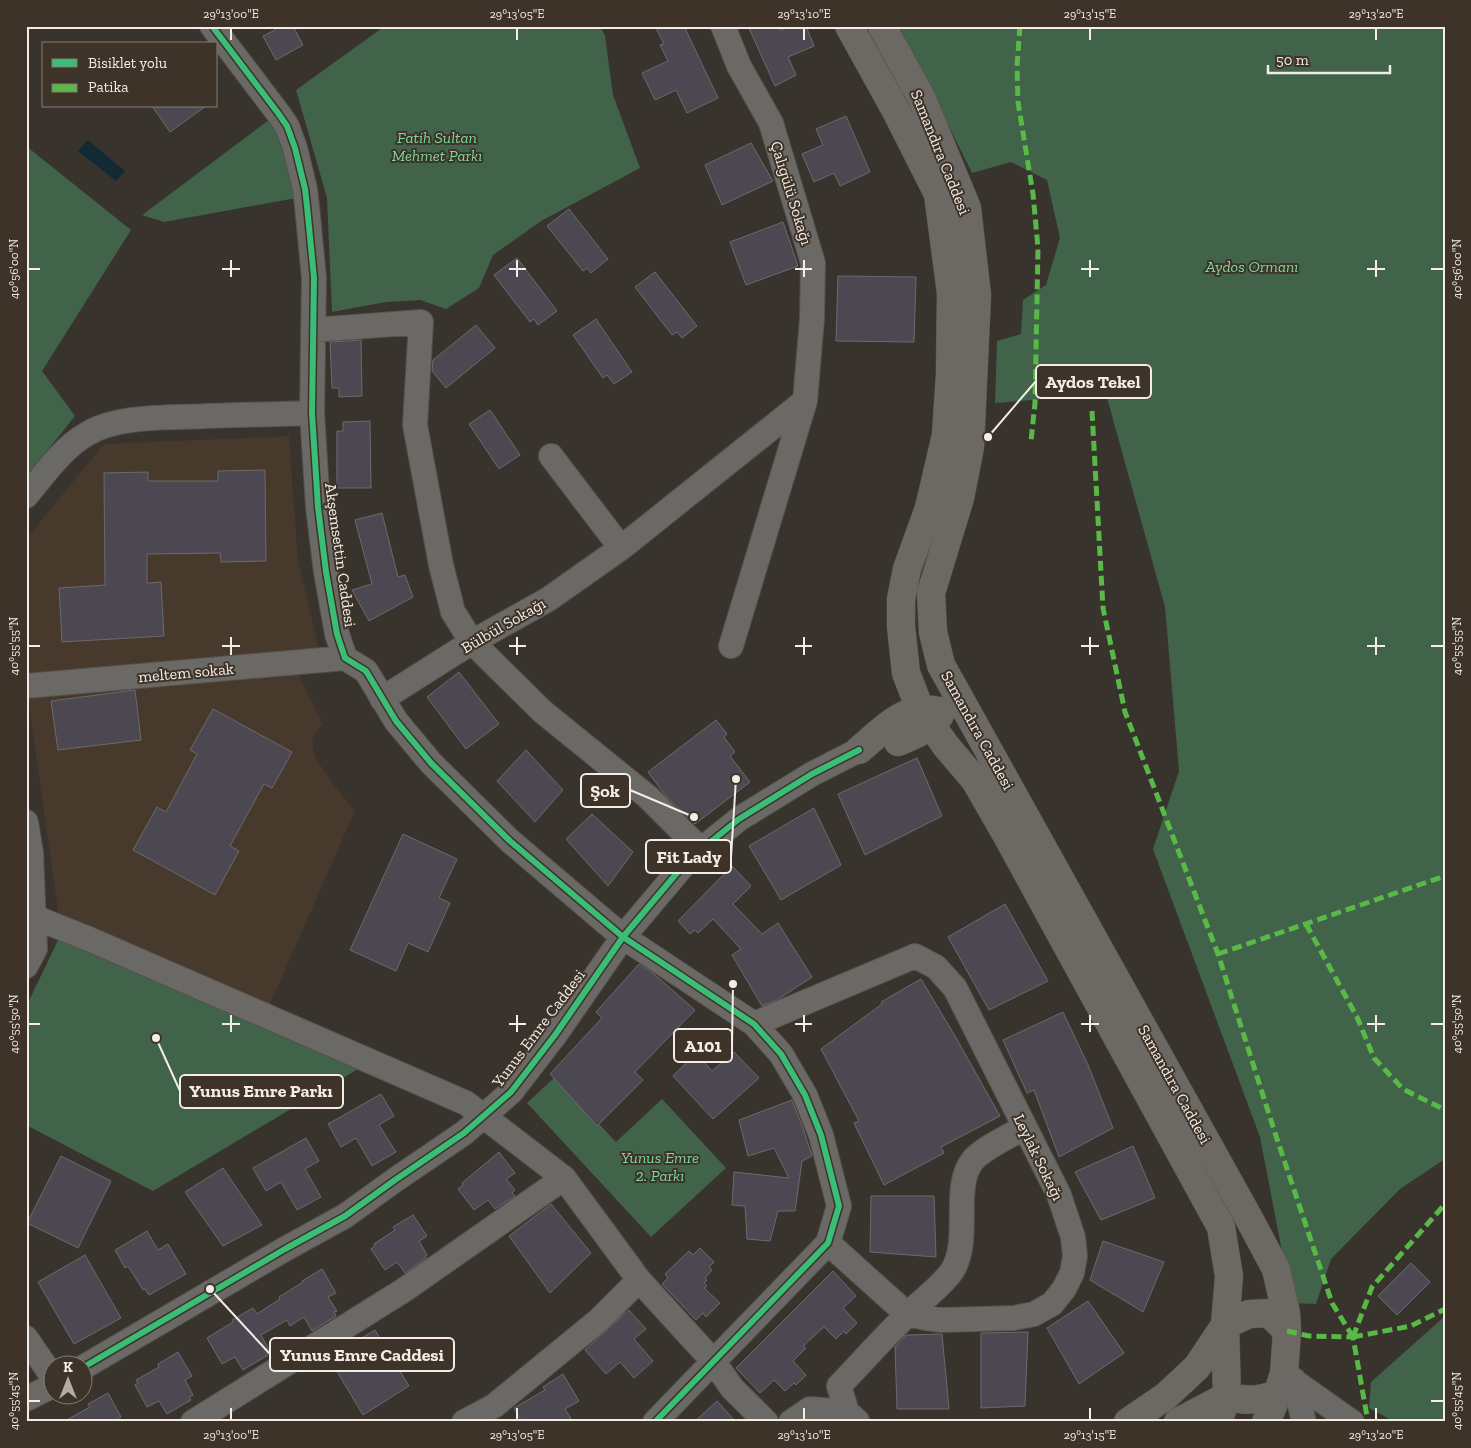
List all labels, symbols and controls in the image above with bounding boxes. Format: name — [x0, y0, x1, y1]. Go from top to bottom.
text: 29°13'00"E — [203, 7, 259, 21]
text: 29°13'05"E — [490, 7, 544, 21]
text: 29°13'10"E — [777, 7, 831, 21]
text: 29°13'15"E — [1064, 7, 1116, 21]
text: 29°13'20"E — [1349, 7, 1403, 21]
legend — [42, 42, 218, 108]
scale bar — [1268, 42, 1391, 74]
text: 50 m — [1276, 51, 1309, 69]
text: Bisiklet yolu — [88, 54, 168, 72]
text: Patika — [88, 78, 129, 96]
street label: Samandıra Caddesi — [907, 87, 974, 218]
park label: Fatih Sultan Mehmet Parkı — [392, 128, 482, 165]
street label: Çalıgülü Sokağı — [767, 139, 816, 248]
text: 40°56'00"N — [7, 239, 21, 299]
text: 40°56'00"N — [1450, 239, 1464, 299]
park label: Aydos Ormanı — [1205, 257, 1298, 276]
callout: Aydos Tekel — [1036, 365, 1151, 398]
text: Aydos Tekel — [1045, 371, 1141, 393]
street label: Akşemsettin Caddesi — [321, 482, 360, 629]
street label: Bülbül Sokağı — [458, 593, 549, 657]
text: 40°55'55"N — [7, 617, 21, 675]
text: 40°55'55"N — [1450, 617, 1464, 675]
street label: meltem sokak — [137, 659, 235, 686]
street label: Samandıra Caddesi — [937, 667, 1018, 793]
callout: Şok — [581, 774, 630, 807]
text: Şok — [590, 780, 620, 802]
callout: Fit Lady — [646, 840, 731, 873]
text: Fit Lady — [657, 846, 722, 868]
street label: Yunus Emre Caddesi — [487, 965, 589, 1092]
text: 40°55'50"N — [7, 994, 21, 1054]
text: 40°55'50"N — [1450, 994, 1464, 1054]
street label: Samandıra Caddesi — [1134, 1021, 1215, 1147]
callout: A101 — [674, 1029, 732, 1062]
text: A101 — [684, 1035, 722, 1057]
callout: Yunus Emre Parkı — [180, 1075, 343, 1108]
text: Yunus Emre Parkı — [189, 1080, 333, 1102]
street label: Leylak Sokağı — [1009, 1111, 1068, 1204]
park label: Yunus Emre 2. Parkı — [621, 1148, 699, 1185]
callout: Yunus Emre Caddesi — [270, 1338, 454, 1371]
text: Yunus Emre Caddesi — [280, 1344, 445, 1366]
north arrow — [42, 1356, 92, 1406]
text: K — [63, 1359, 73, 1376]
text: 40°55'45"N — [7, 1372, 21, 1430]
text: 40°55'45"N — [1450, 1372, 1464, 1430]
text: 29°13'00"E — [203, 1428, 259, 1442]
text: 29°13'05"E — [490, 1428, 544, 1442]
text: 29°13'10"E — [777, 1428, 831, 1442]
text: 29°13'15"E — [1064, 1428, 1116, 1442]
text: 29°13'20"E — [1349, 1428, 1403, 1442]

